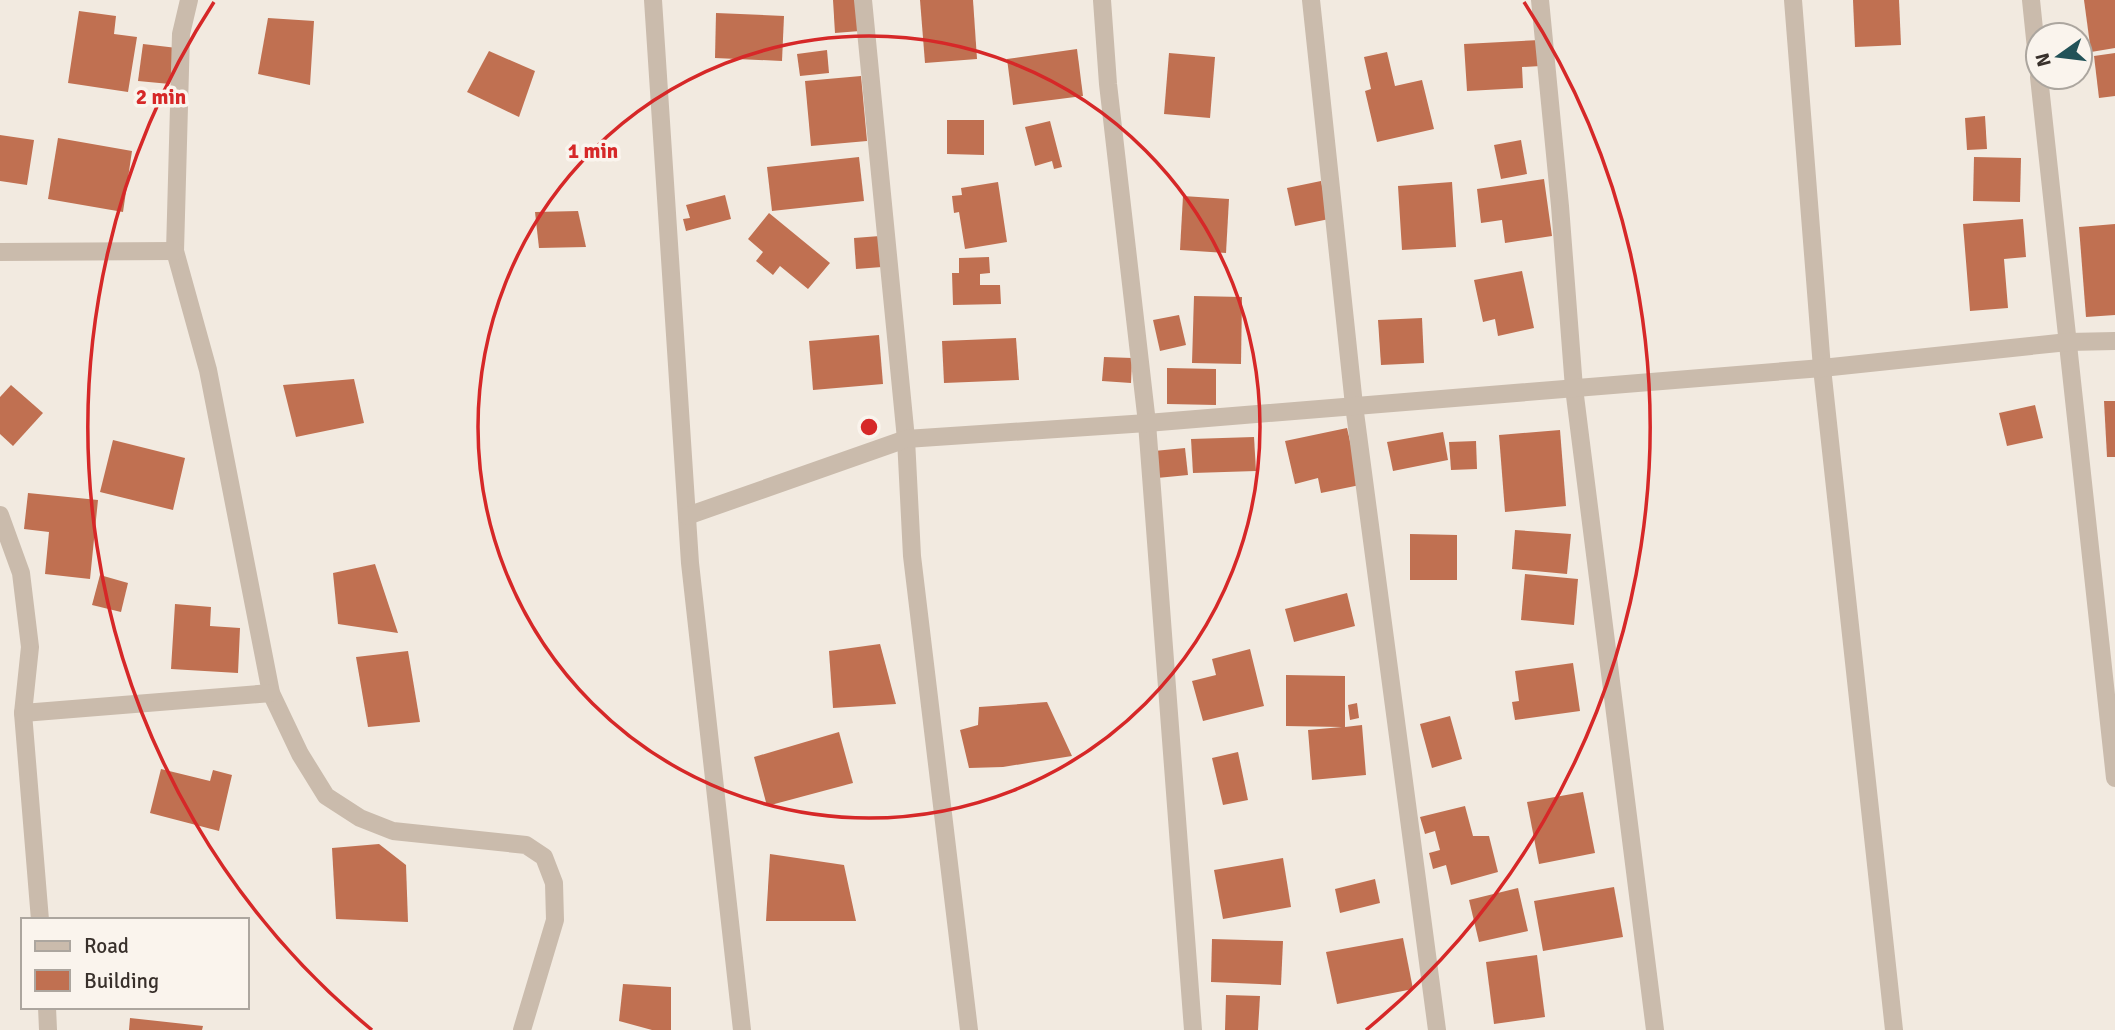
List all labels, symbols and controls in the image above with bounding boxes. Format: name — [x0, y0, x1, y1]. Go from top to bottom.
north arrow — [2024, 21, 2094, 91]
text: N — [2030, 51, 2057, 69]
text: 2 min — [136, 84, 186, 110]
text: 1 min — [568, 138, 618, 164]
centre of rings — [857, 415, 881, 439]
legend — [21, 918, 248, 1009]
text: Road — [84, 933, 129, 959]
text: Building — [84, 968, 159, 994]

